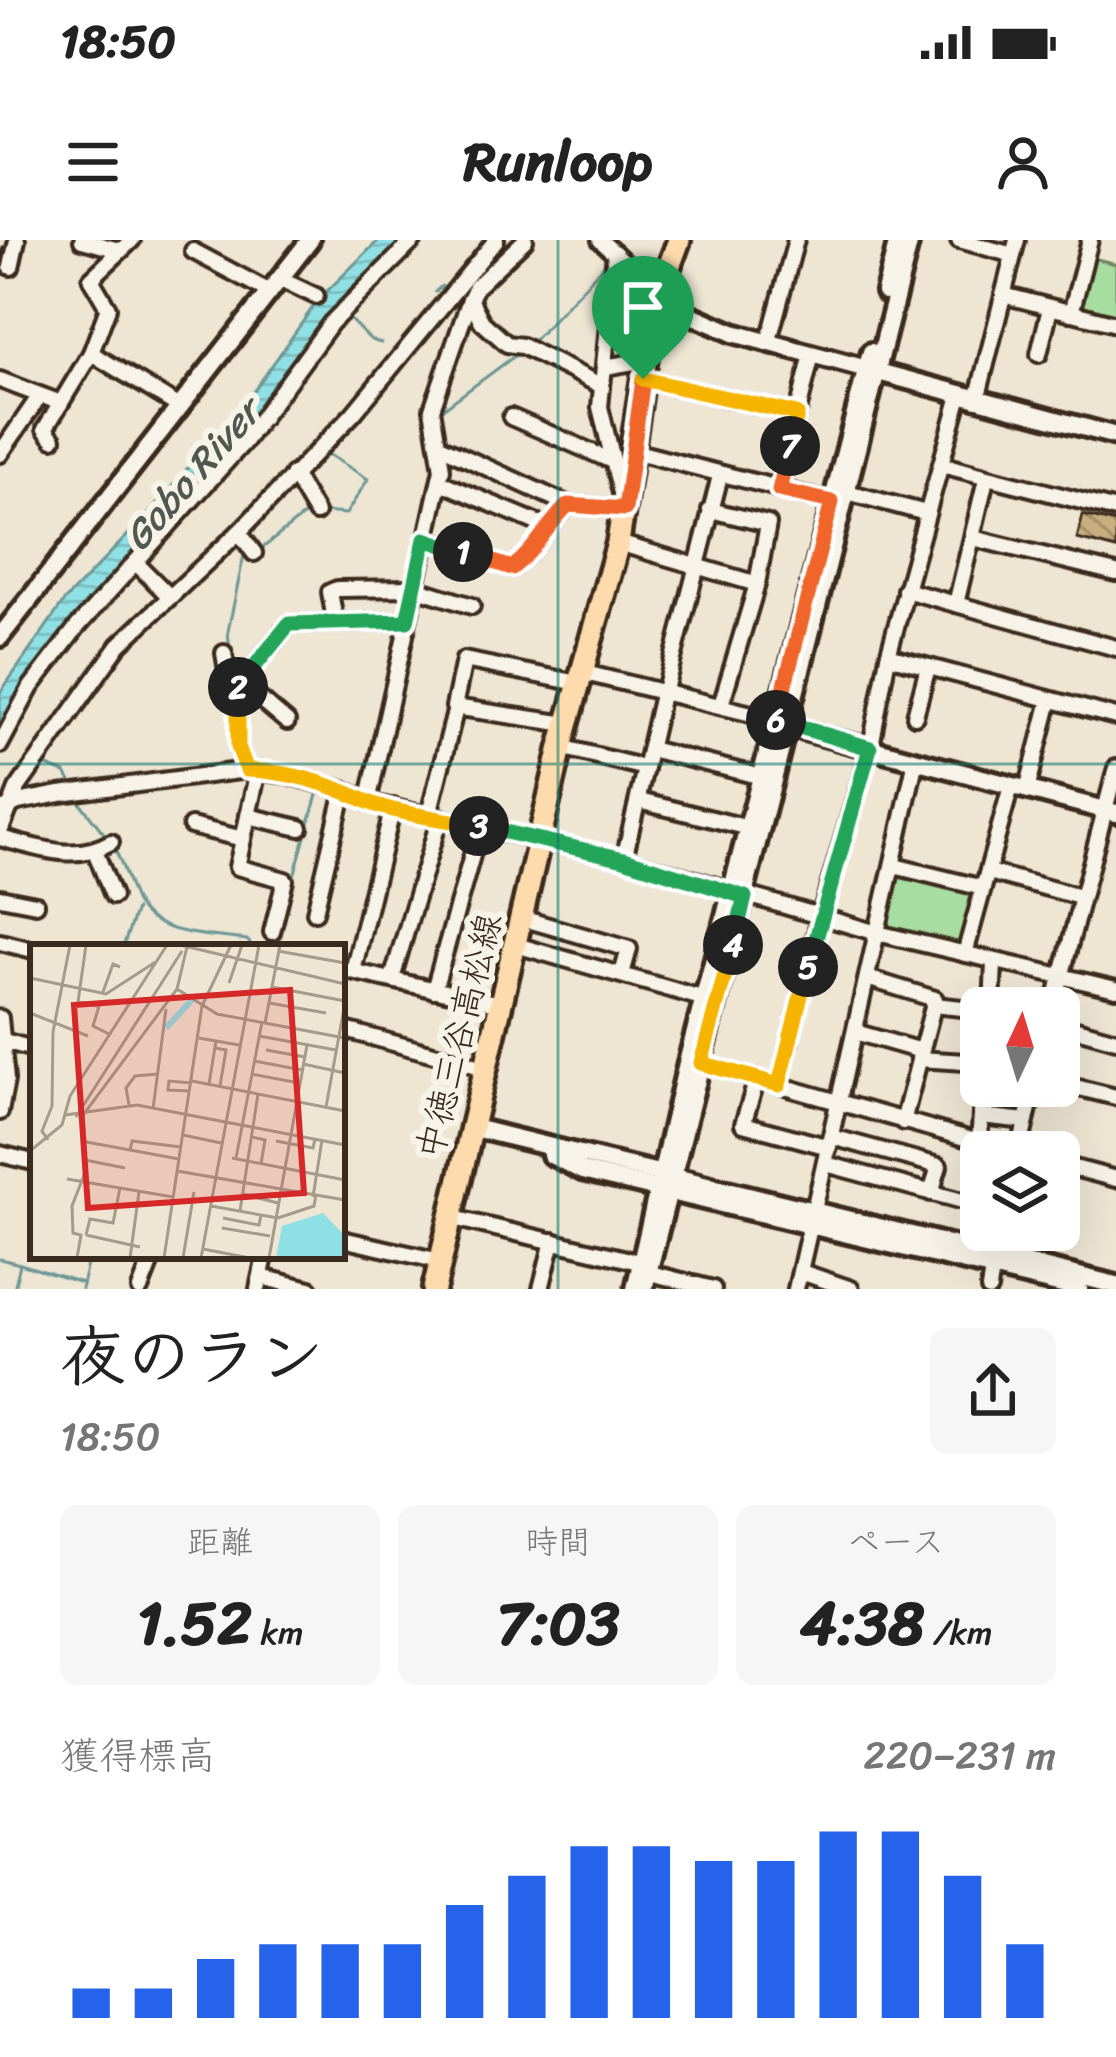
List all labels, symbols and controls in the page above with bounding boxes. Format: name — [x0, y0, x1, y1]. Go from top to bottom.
text: 18:50 — [60, 2, 176, 82]
text: Runloop — [464, 114, 652, 210]
icon: menu — [60, 129, 126, 195]
icon: person — [990, 129, 1056, 195]
pin — [592, 256, 694, 379]
icon: arrive — [610, 274, 676, 340]
water label: Gobo River — [105, 378, 282, 566]
pin: 7 — [760, 416, 820, 476]
text: 7 — [781, 417, 799, 475]
pin: 1 — [433, 522, 493, 582]
text: 1 — [456, 523, 470, 581]
pin: 2 — [208, 657, 268, 717]
text: 2 — [228, 658, 248, 716]
pin: 6 — [746, 690, 806, 750]
text: 6 — [767, 691, 785, 749]
pin: 3 — [449, 796, 509, 856]
text: 3 — [470, 797, 488, 855]
street label: 中徳三谷高松線 — [397, 906, 521, 1166]
pin: 4 — [703, 915, 763, 975]
text: 4 — [723, 916, 743, 974]
pin: 5 — [778, 937, 838, 997]
text: 5 — [798, 938, 818, 996]
inset map — [30, 944, 345, 1259]
north arrow — [960, 987, 1080, 1107]
map controls — [960, 987, 1080, 1251]
button: layers — [960, 1131, 1080, 1251]
text: 夜のラン — [60, 1298, 324, 1415]
button: share — [930, 1328, 1056, 1454]
text: 18:50 — [60, 1402, 161, 1471]
text: 距離 — [187, 1513, 253, 1571]
text: 時間 — [525, 1513, 591, 1571]
text: ペース — [847, 1513, 945, 1571]
text: 1.52 — [137, 1571, 252, 1677]
text: 7:03 — [496, 1571, 620, 1677]
text: 4:38 — [800, 1571, 924, 1677]
text: km — [252, 1604, 303, 1662]
text: /km — [924, 1604, 992, 1662]
text: 獲得標高 — [60, 1721, 216, 1790]
text: 220–231 m — [863, 1721, 1056, 1790]

